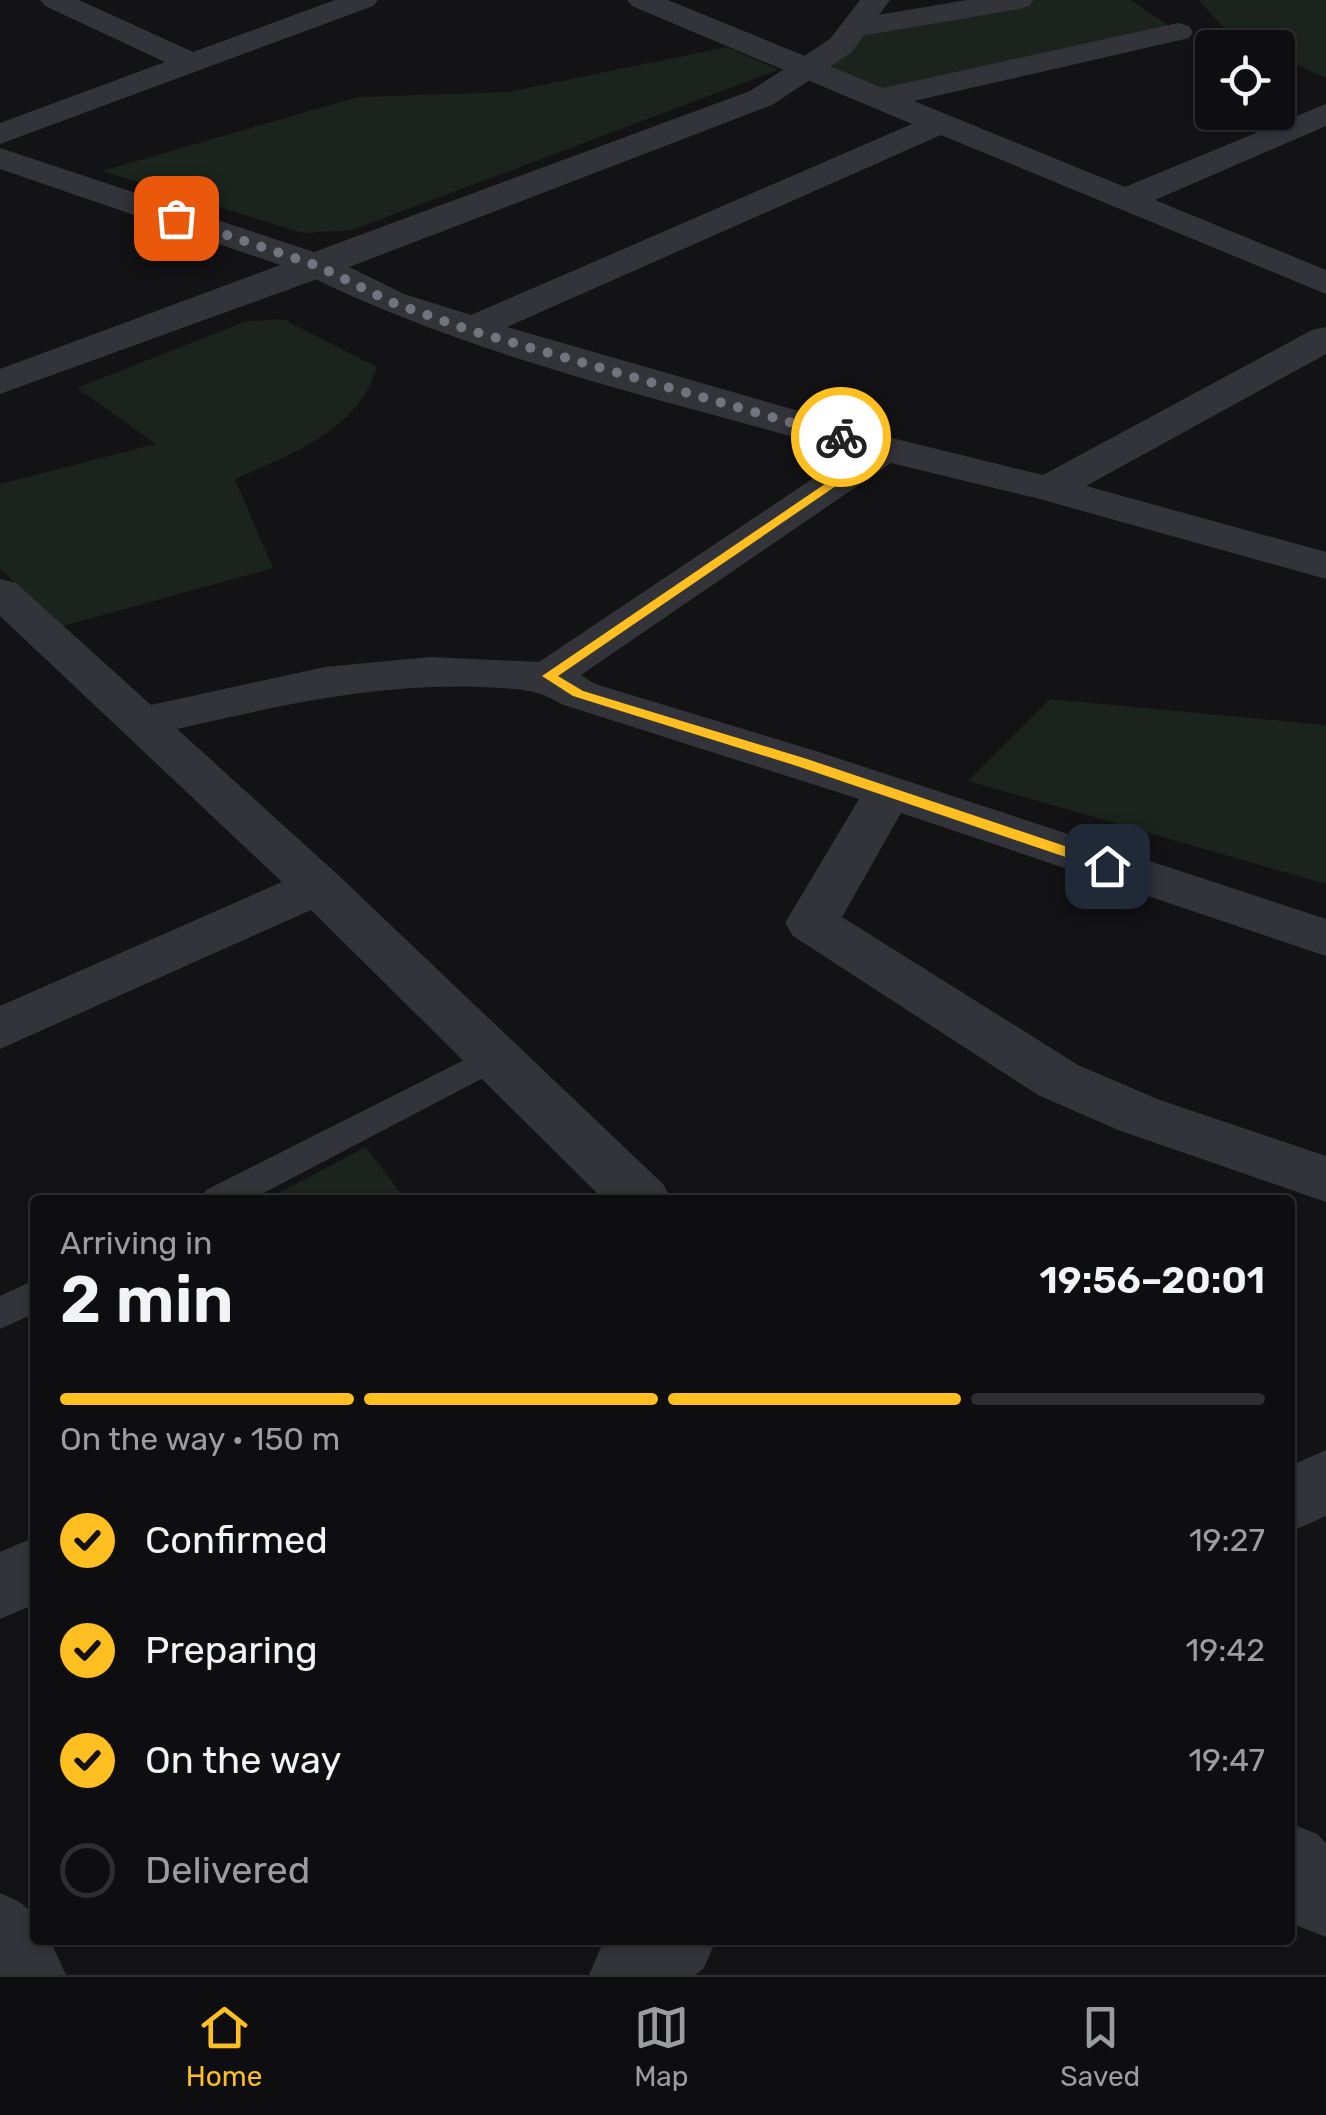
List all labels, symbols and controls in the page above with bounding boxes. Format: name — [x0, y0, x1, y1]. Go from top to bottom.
map controls — [1195, 30, 1295, 130]
button: locate — [1195, 30, 1295, 130]
pin — [134, 176, 219, 261]
icon: bag — [149, 191, 204, 246]
courier — [791, 387, 891, 487]
icon: bike — [814, 410, 869, 465]
pin — [1065, 824, 1150, 909]
icon: home — [1080, 839, 1135, 894]
text: Arriving in — [60, 1224, 212, 1262]
text: 19:56–20:01 — [1040, 1257, 1265, 1303]
text: 2 min — [60, 1261, 234, 1338]
text: On the way · 150 m — [60, 1420, 340, 1458]
icon: check — [60, 1513, 115, 1568]
text: Confirmed — [145, 1517, 328, 1563]
text: 19:27 — [1189, 1521, 1265, 1559]
icon: check — [60, 1623, 115, 1678]
text: Preparing — [145, 1627, 318, 1673]
text: 19:42 — [1185, 1631, 1265, 1669]
icon: check — [60, 1733, 115, 1788]
text: On the way — [145, 1737, 341, 1783]
text: 19:47 — [1188, 1741, 1265, 1779]
text: Delivered — [145, 1847, 310, 1893]
tab: Home — [186, 2000, 262, 2093]
tab: Map — [634, 2000, 689, 2093]
tab: Saved — [1060, 2000, 1140, 2093]

